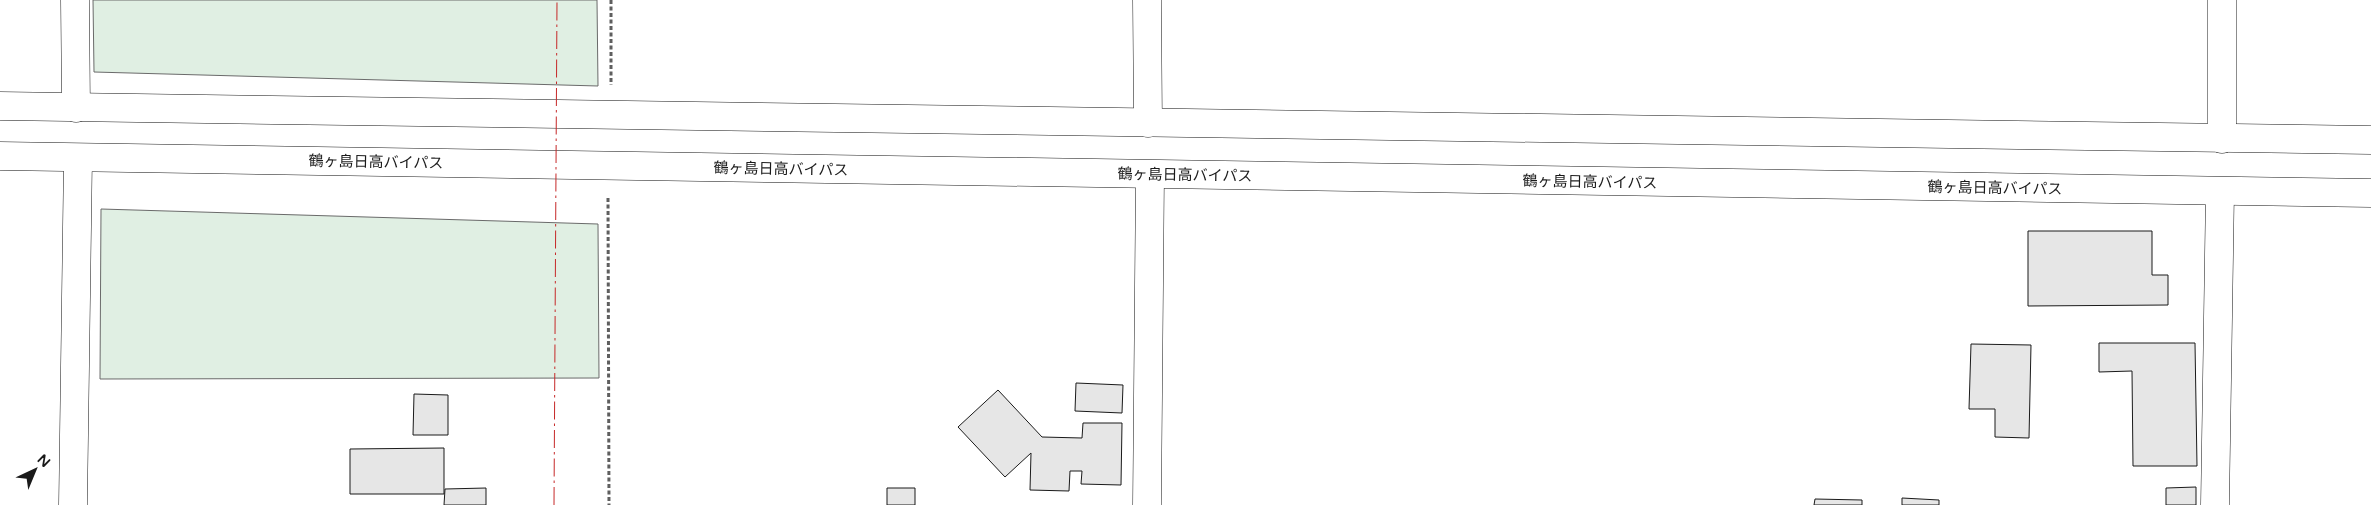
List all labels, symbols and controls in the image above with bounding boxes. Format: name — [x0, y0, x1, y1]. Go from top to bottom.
street label: 鶴ヶ島日高バイパス — [309, 152, 443, 172]
street label: 鶴ヶ島日高バイパス — [714, 159, 848, 179]
street label: 鶴ヶ島日高バイパス — [1118, 165, 1252, 185]
street label: 鶴ヶ島日高バイパス — [1523, 172, 1657, 192]
street label: 鶴ヶ島日高バイパス — [1928, 178, 2062, 198]
north arrow — [10, 445, 60, 495]
text: N — [34, 451, 54, 471]

